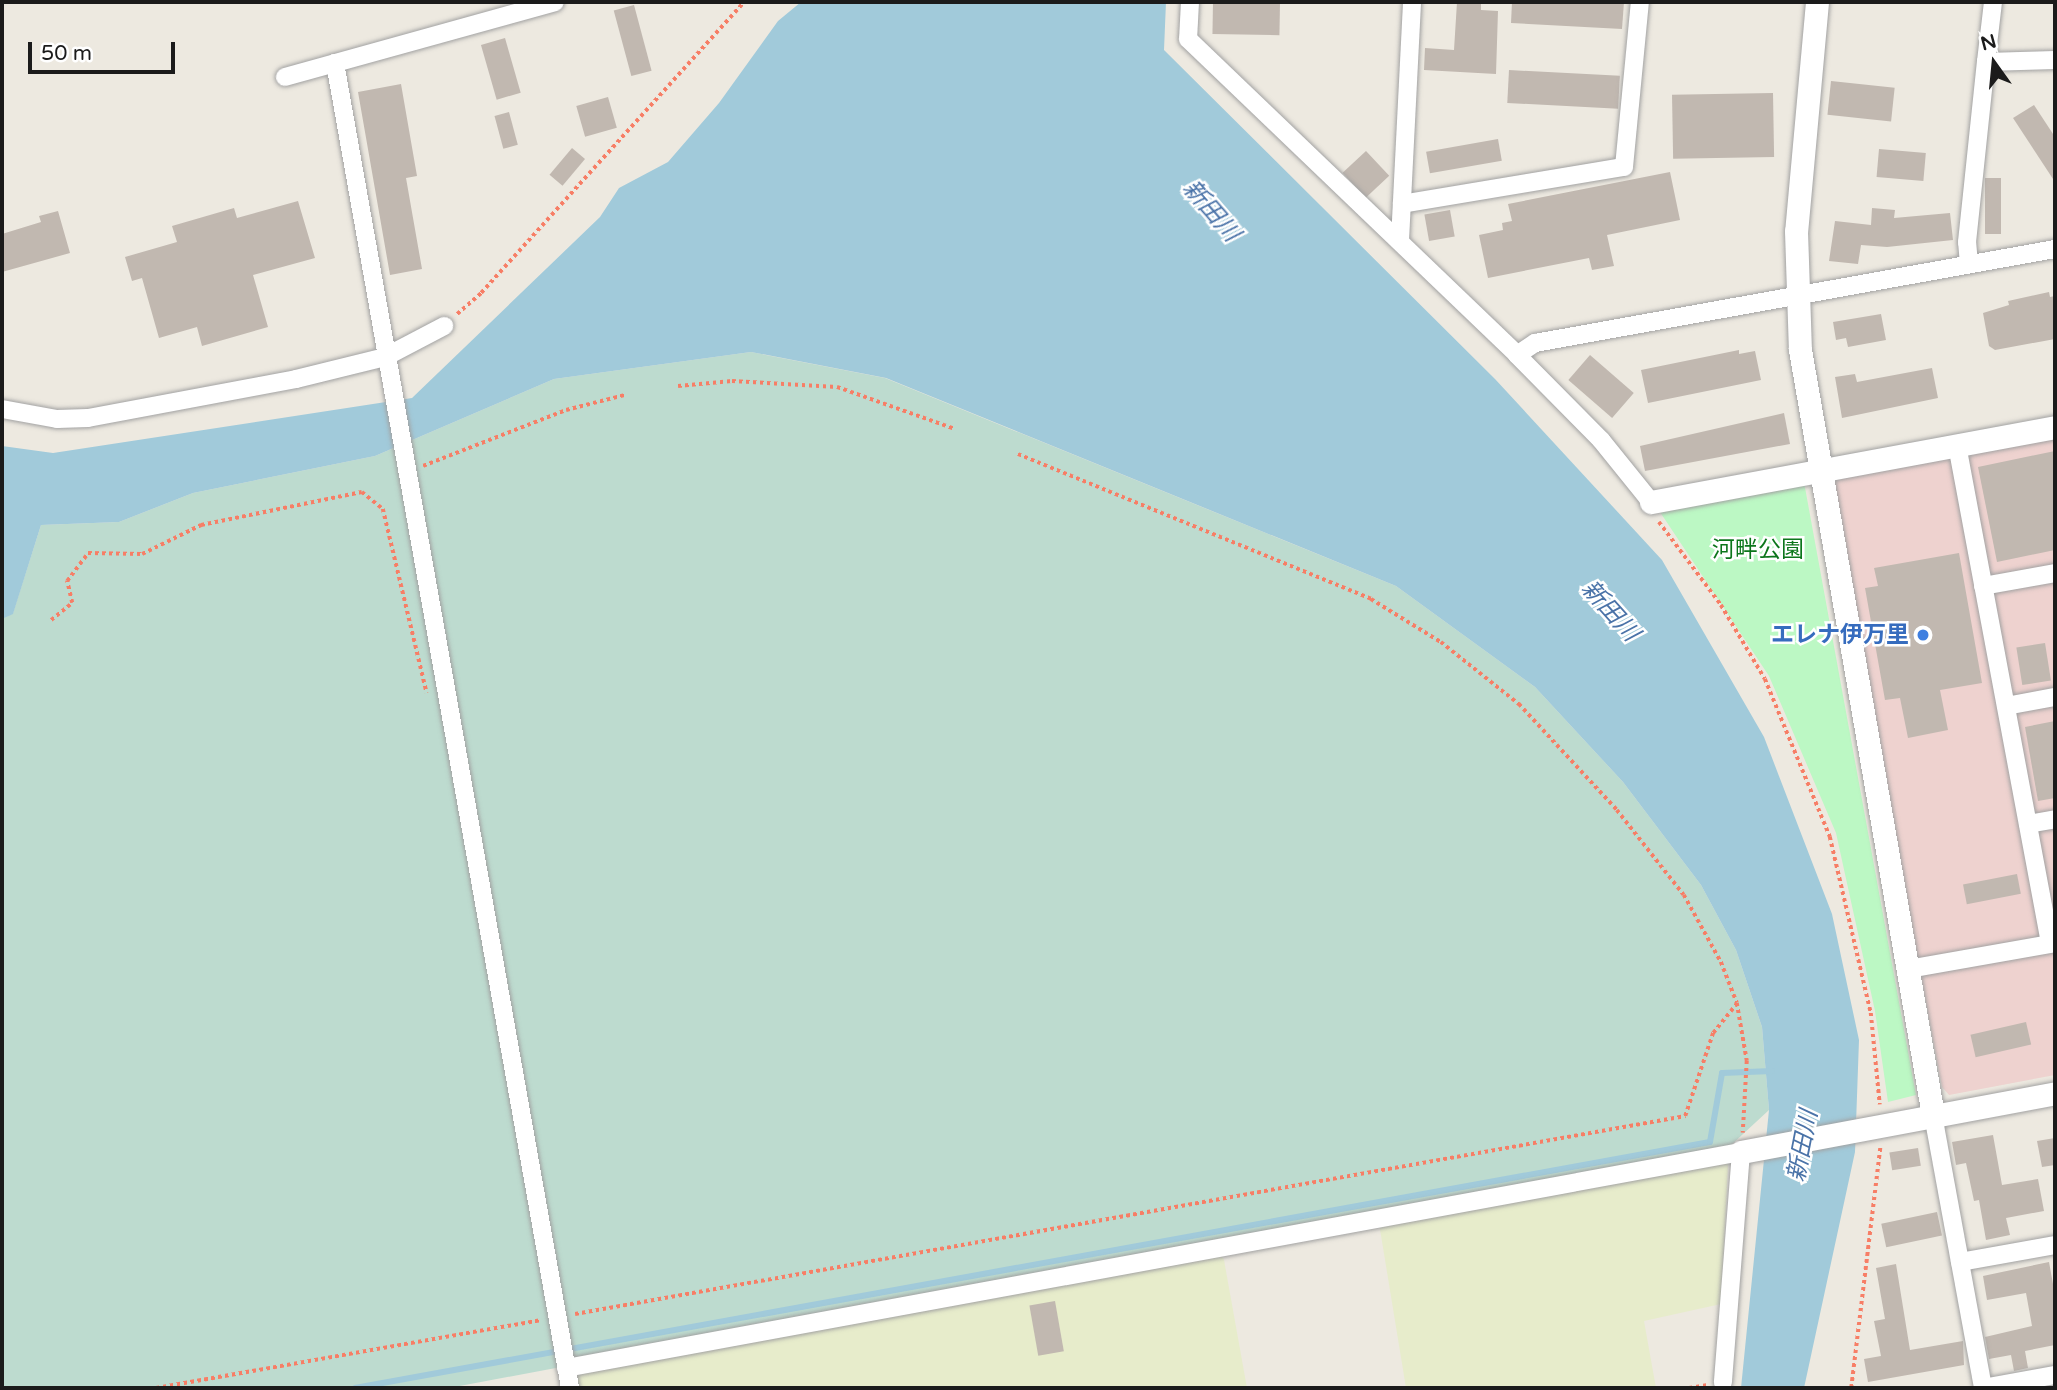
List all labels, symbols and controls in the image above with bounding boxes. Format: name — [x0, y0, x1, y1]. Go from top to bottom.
scale bar — [32, 28, 178, 72]
north arrow — [1959, 28, 2029, 98]
text: N — [1978, 30, 1999, 55]
text: 50 m — [41, 41, 92, 66]
water label: 新田川 — [1177, 174, 1245, 248]
park label: 河畔公園 — [1712, 536, 1804, 564]
water label: 新田川 — [1575, 575, 1645, 647]
place label: エレナ伊万里 — [1771, 621, 1909, 649]
marker: エレナ伊万里 — [1915, 627, 1931, 643]
water label: 新田川 — [1782, 1108, 1824, 1184]

